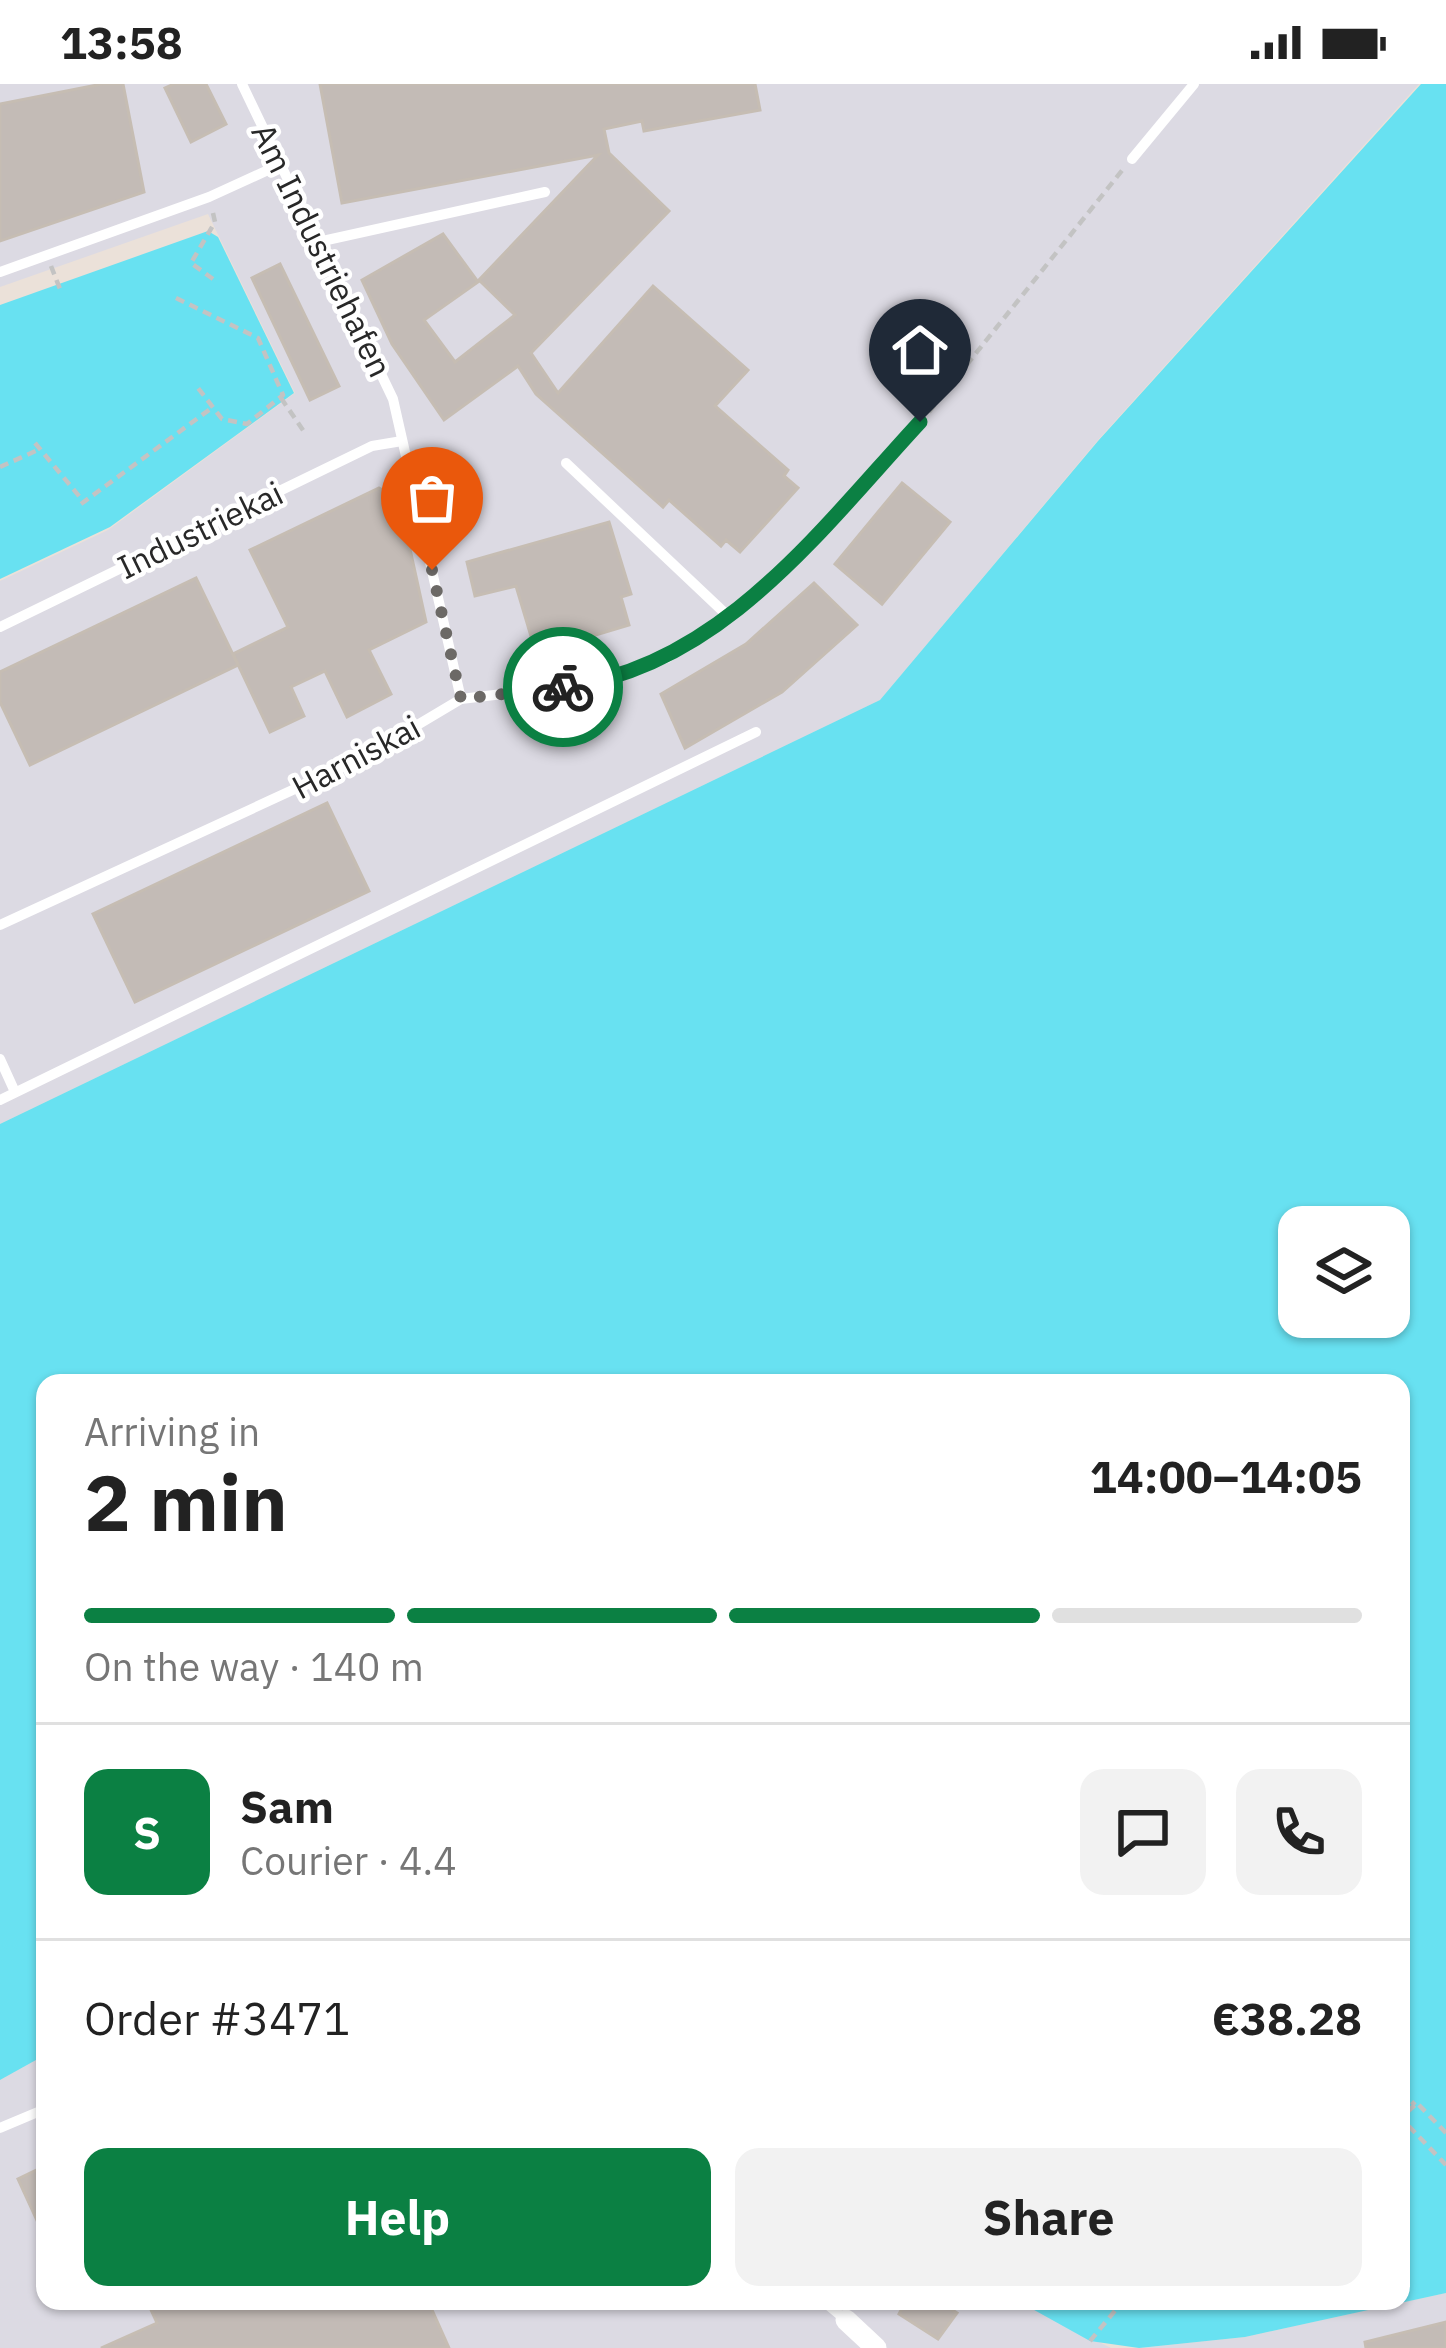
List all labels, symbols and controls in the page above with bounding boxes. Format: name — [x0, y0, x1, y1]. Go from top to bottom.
text: 13:58 — [60, 13, 183, 71]
street label: Am Industriehafen — [242, 116, 403, 384]
pin — [869, 299, 971, 422]
icon: home — [887, 317, 953, 383]
pin — [381, 447, 483, 570]
icon: bag — [399, 465, 465, 531]
street label: Industriekai — [110, 471, 290, 588]
courier — [503, 627, 623, 747]
icon: bike — [530, 654, 596, 720]
street label: Harniskai — [284, 705, 427, 808]
map controls — [1278, 1206, 1410, 1338]
button: layers — [1278, 1206, 1410, 1338]
text: Arriving in — [84, 1406, 260, 1457]
text: 14:00–14:05 — [1090, 1447, 1362, 1505]
text: 2 min — [84, 1451, 288, 1552]
text: On the way · 140 m — [84, 1641, 424, 1692]
button: chat — [1080, 1769, 1206, 1895]
button: phone — [1236, 1769, 1362, 1895]
text: Sam — [240, 1777, 334, 1835]
text: S — [133, 1803, 161, 1861]
text: Courier · 4.4 — [240, 1835, 457, 1886]
text: Order #3471 — [84, 1989, 350, 2047]
text: €38.28 — [1212, 1989, 1362, 2047]
button: Help — [84, 2148, 711, 2286]
button: Share — [735, 2148, 1362, 2286]

